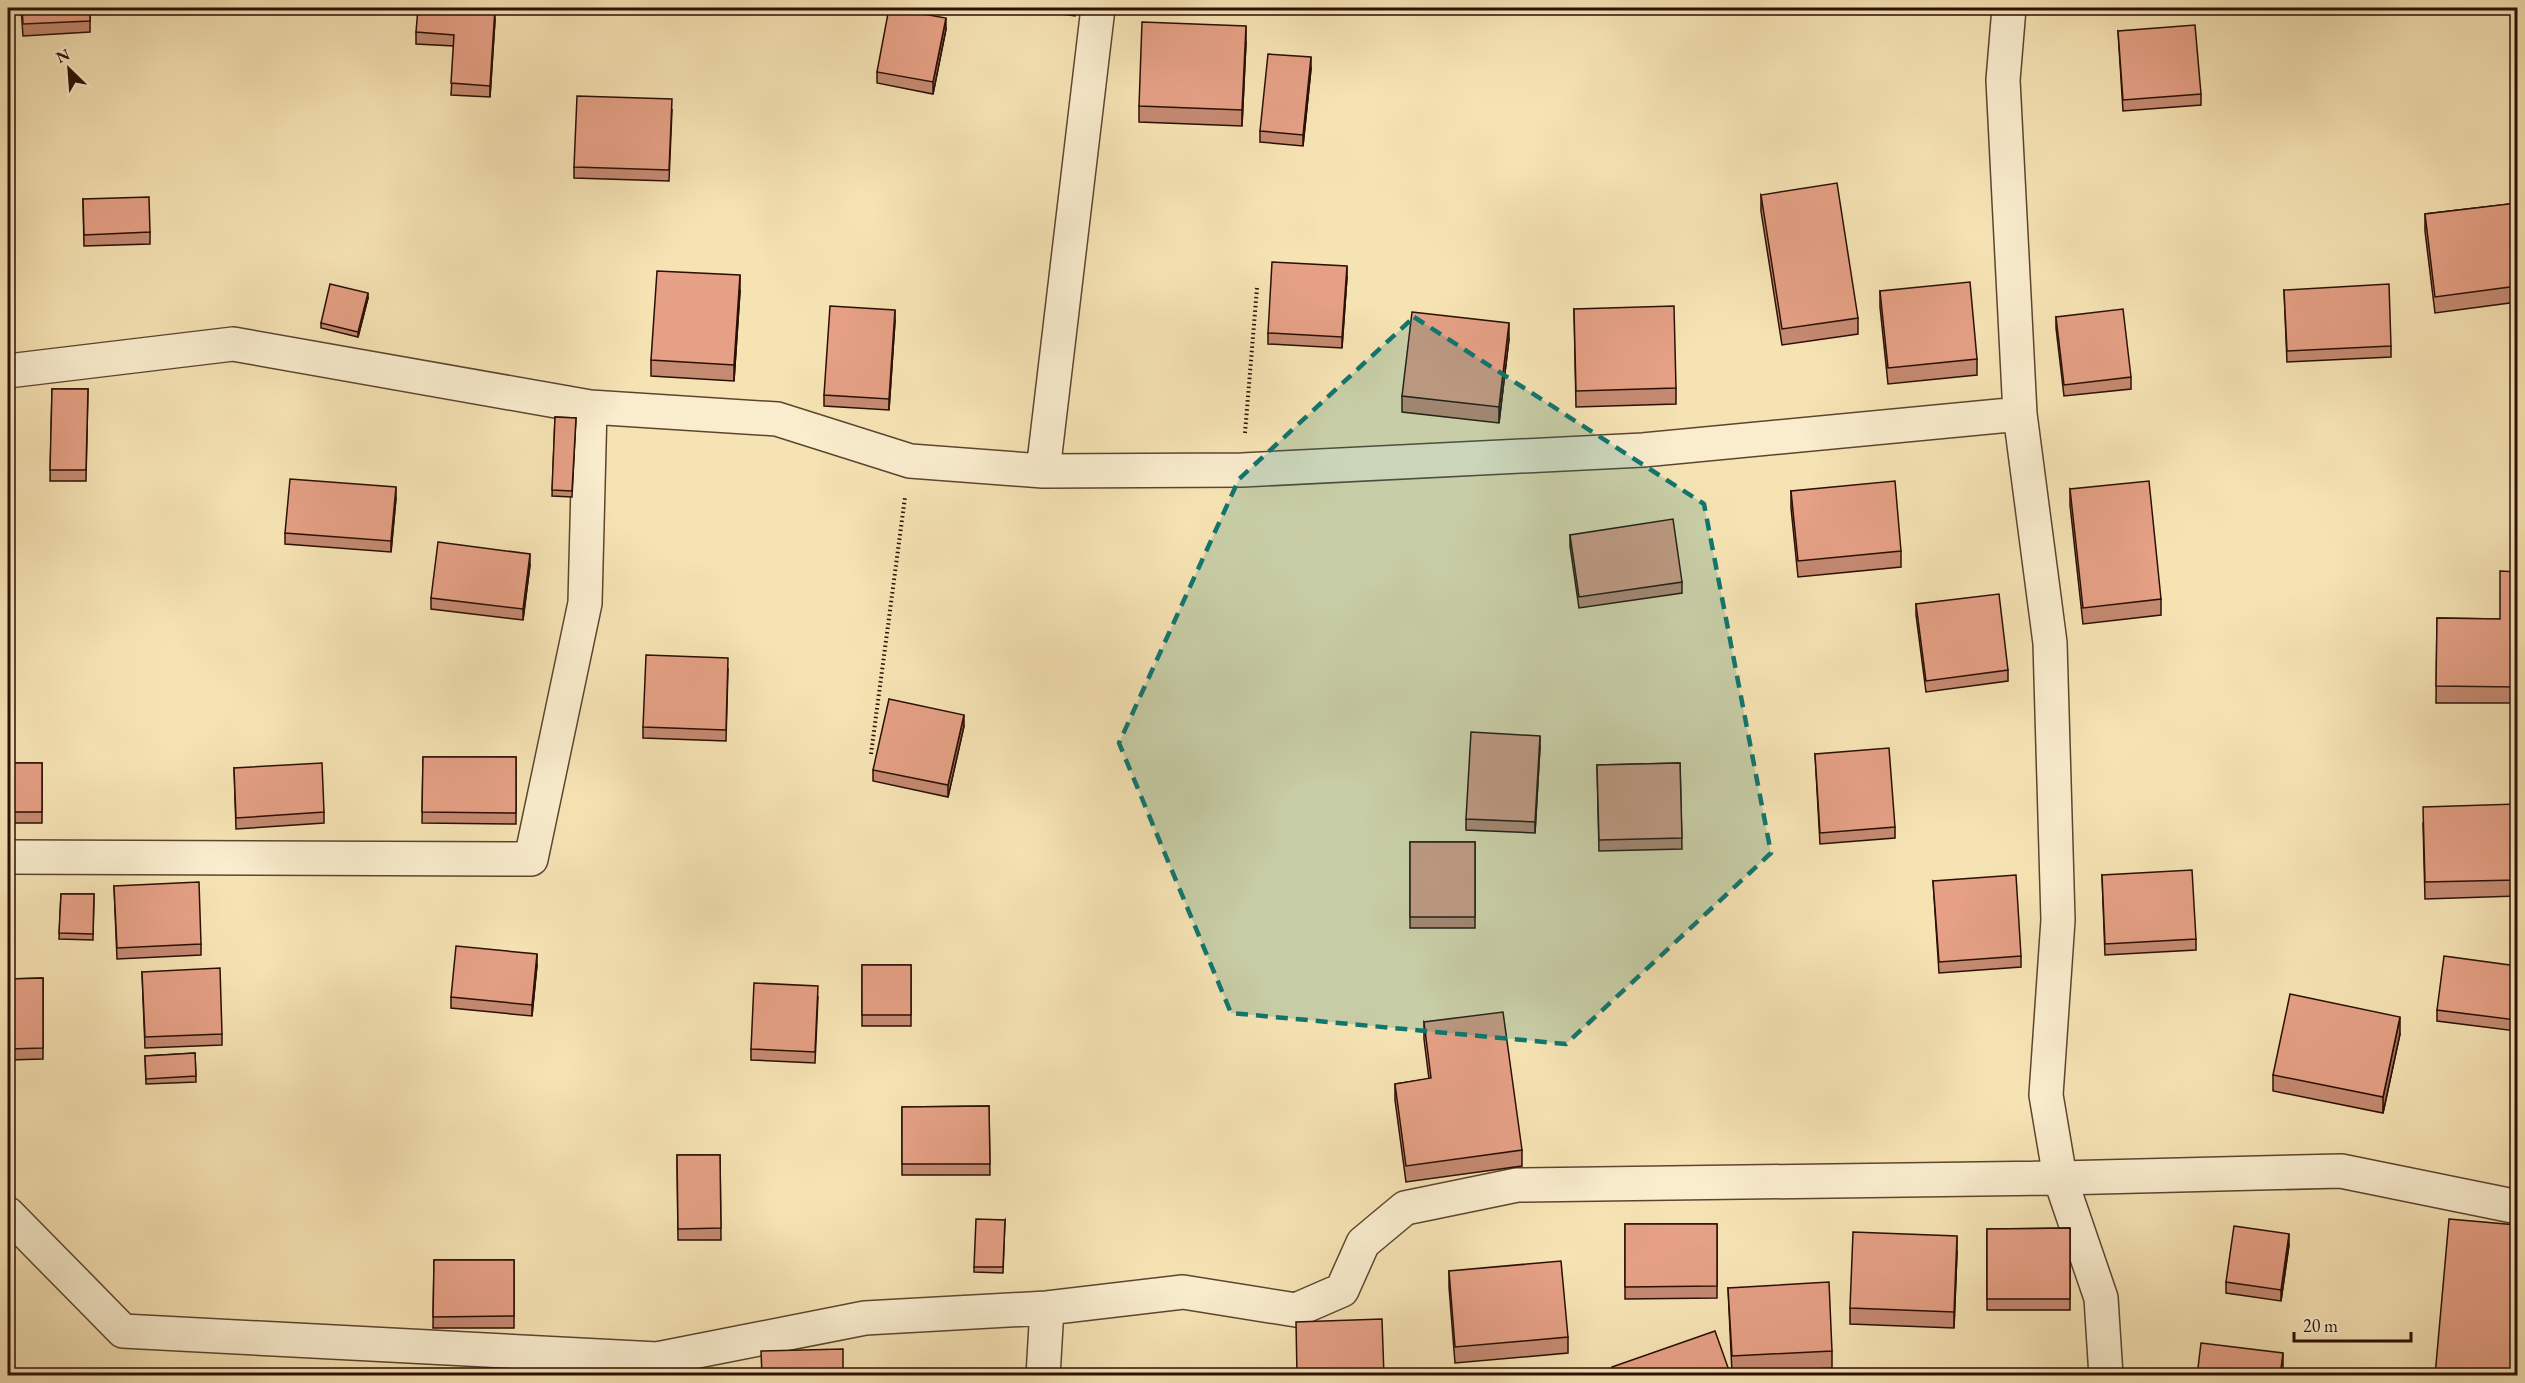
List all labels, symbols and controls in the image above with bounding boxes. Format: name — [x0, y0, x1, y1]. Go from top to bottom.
north arrow — [39, 39, 99, 99]
text: N — [53, 44, 73, 68]
scale bar — [2294, 1305, 2411, 1343]
text: 20 m — [2303, 1314, 2338, 1337]

